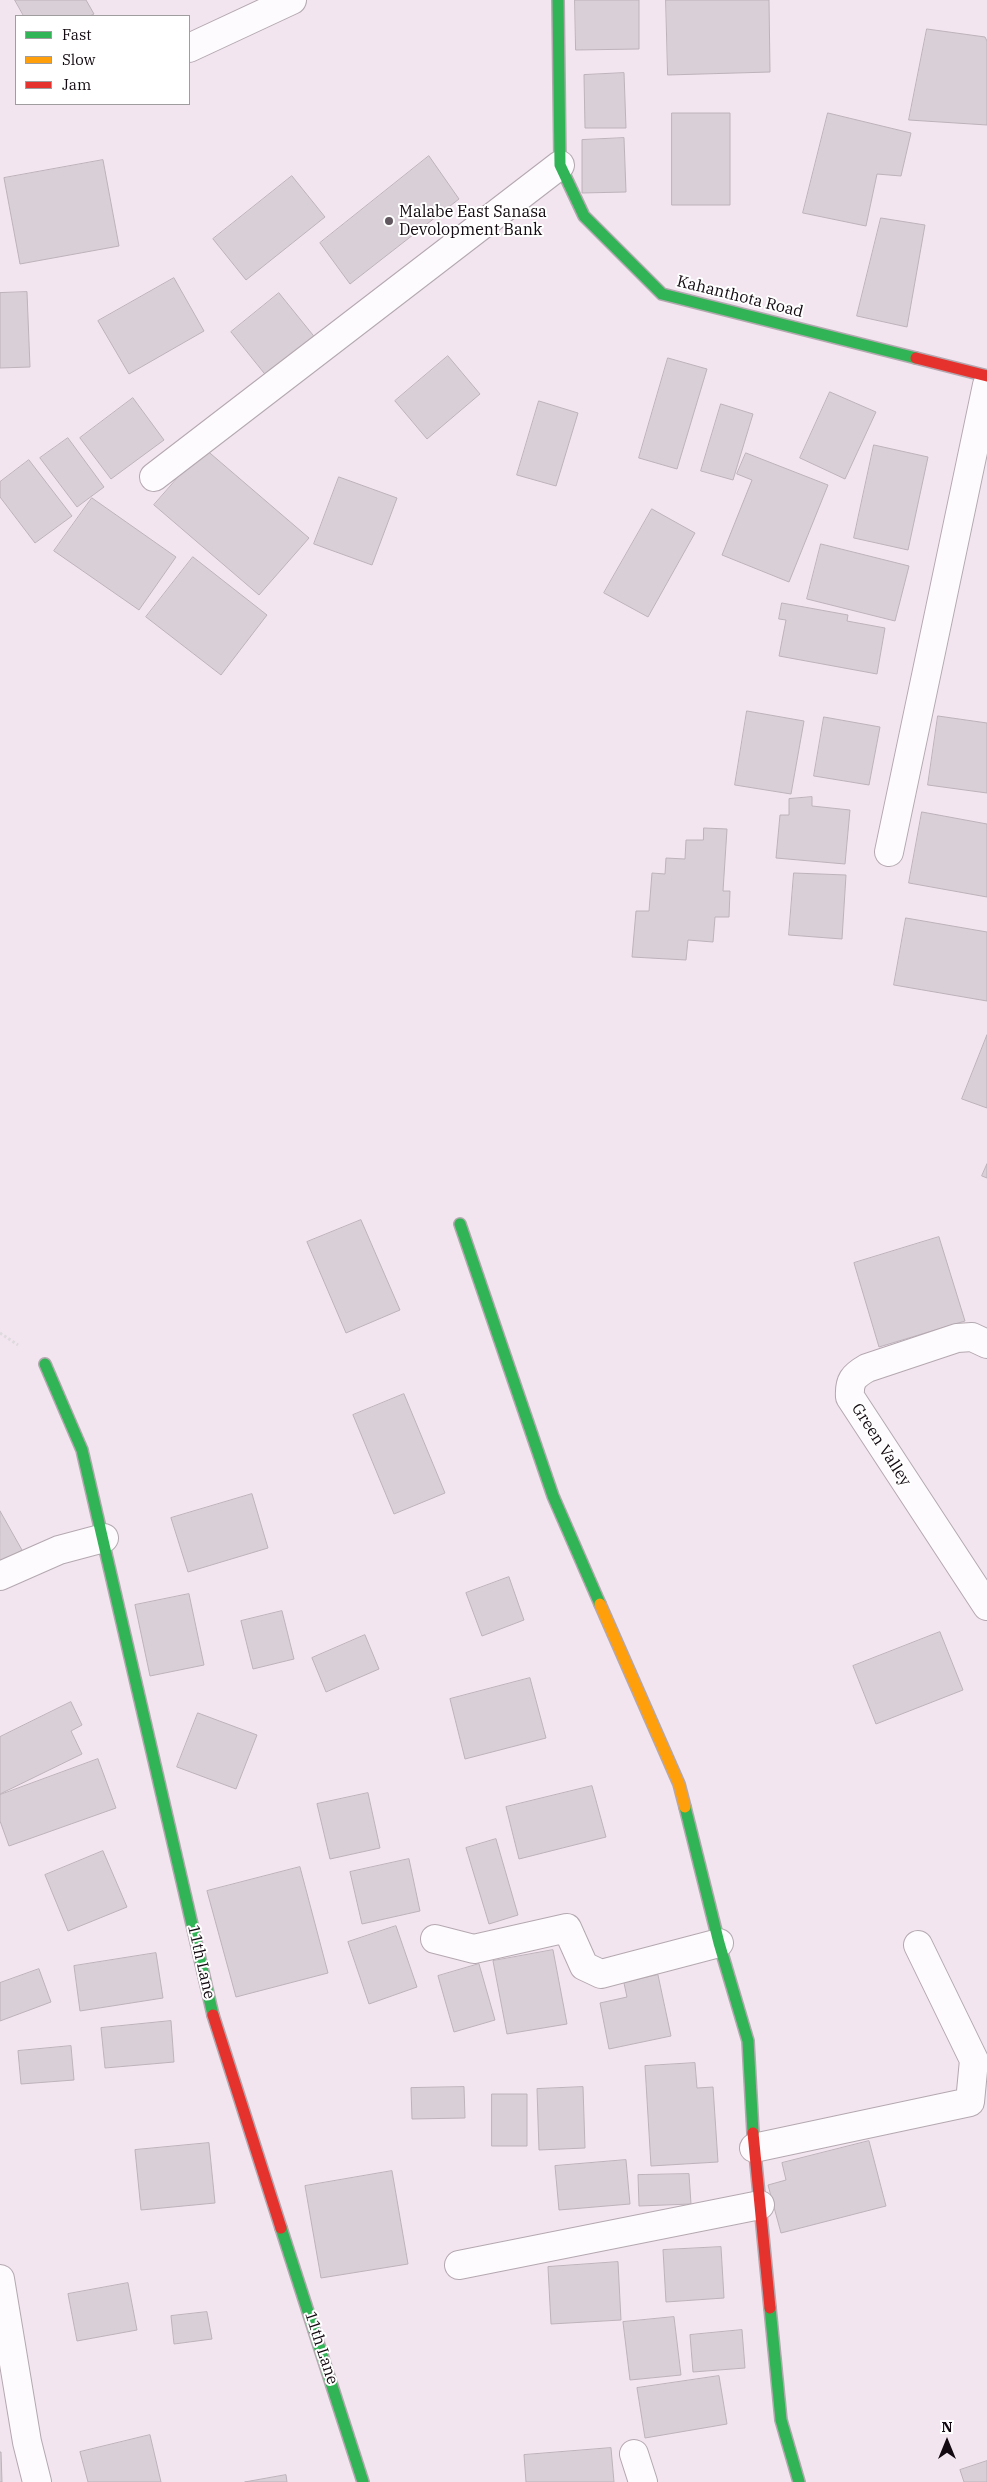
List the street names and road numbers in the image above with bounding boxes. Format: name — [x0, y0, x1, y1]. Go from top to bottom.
street label: Kahanthota Road — [675, 272, 805, 322]
street label: Green Valley — [847, 1400, 915, 1490]
street label: 11th Lane — [183, 1923, 219, 2001]
street label: 11th Lane — [300, 2309, 342, 2387]

